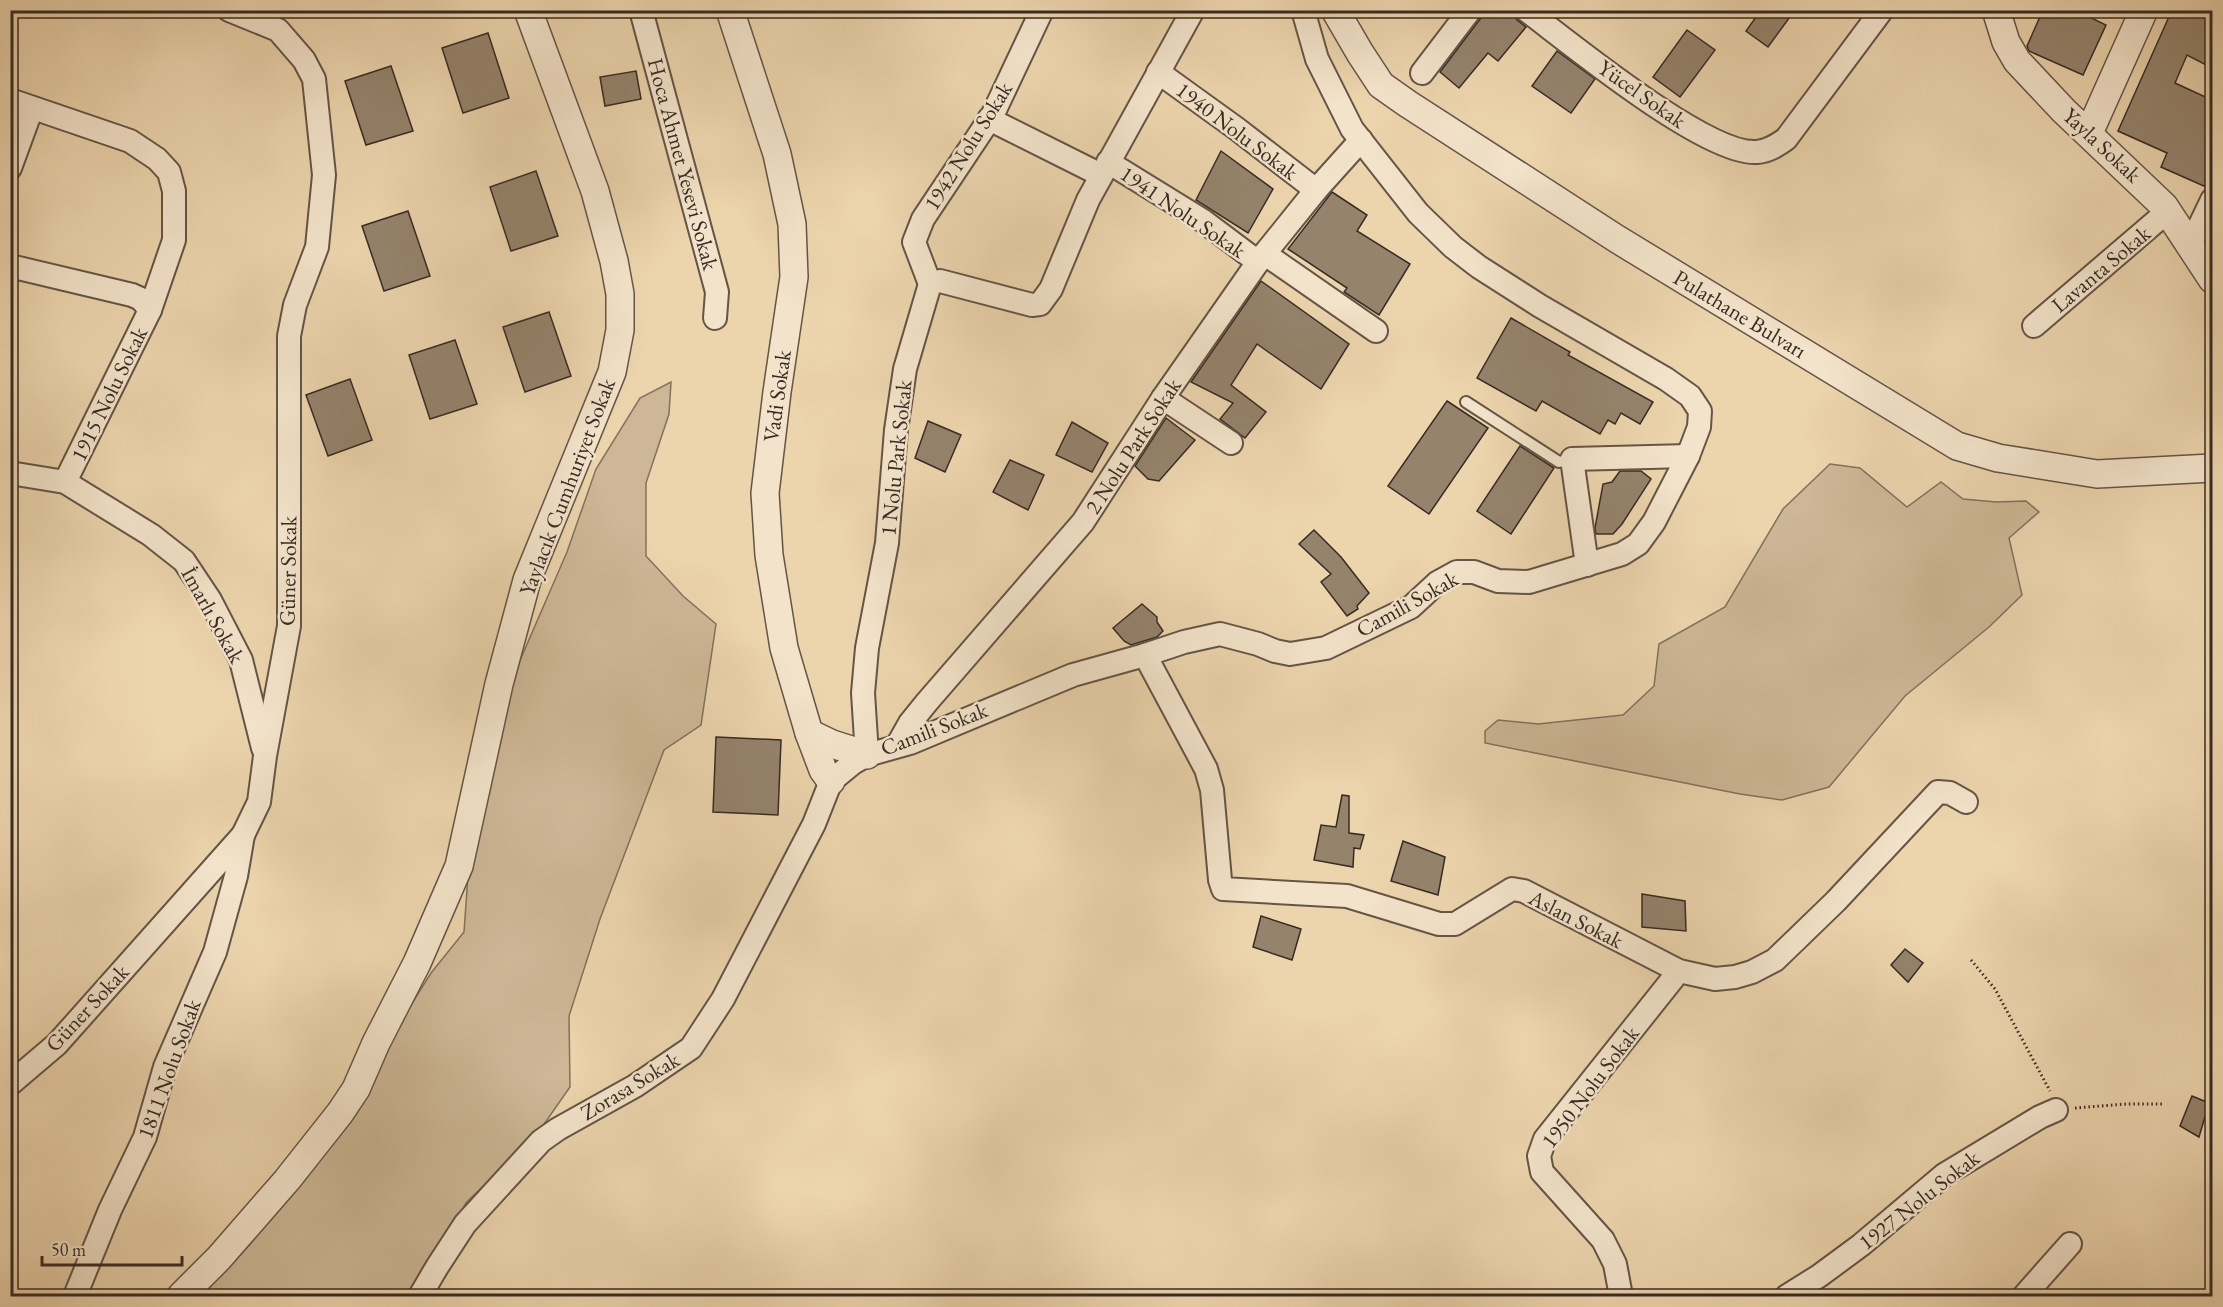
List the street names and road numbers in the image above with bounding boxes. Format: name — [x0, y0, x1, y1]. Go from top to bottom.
street label: Yücel Sokak — [1592, 53, 1692, 135]
street label: Hoca Ahmet Yesevi Sokak — [641, 55, 725, 274]
street label: 1940 Nolu Sokak — [1170, 75, 1305, 187]
street label: 1942 Nolu Sokak — [917, 76, 1019, 216]
street label: Yayla Sokak — [2057, 101, 2148, 189]
street label: 1941 Nolu Sokak — [1114, 159, 1252, 265]
street label: Lavanta Sokak — [2045, 219, 2157, 319]
street label: Pulathane Bulvarı — [1668, 263, 1812, 365]
street label: 1915 Nolu Sokak — [64, 321, 154, 466]
street label: Vadi Sokak — [756, 348, 798, 444]
street label: 2 Nolu Park Sokak — [1078, 372, 1188, 519]
street label: Yaylacık Cumhuriyet Sokak — [512, 373, 622, 600]
street label: 1 Nolu Park Sokak — [873, 378, 919, 537]
street label: Güner Sokak — [273, 515, 303, 626]
street label: İmarlı Sokak — [175, 562, 252, 669]
street label: Camili Sokak — [1351, 564, 1464, 644]
street label: Camili Sokak — [876, 695, 992, 763]
street label: Aslan Sokak — [1523, 882, 1629, 956]
street label: Güner Sokak — [39, 957, 136, 1058]
street label: 1811 Nolu Sokak — [130, 995, 208, 1143]
street label: 1950 Nolu Sokak — [1534, 1019, 1646, 1154]
street label: Zorasa Sokak — [575, 1045, 686, 1127]
street label: 1927 Nolu Sokak — [1853, 1143, 1986, 1256]

